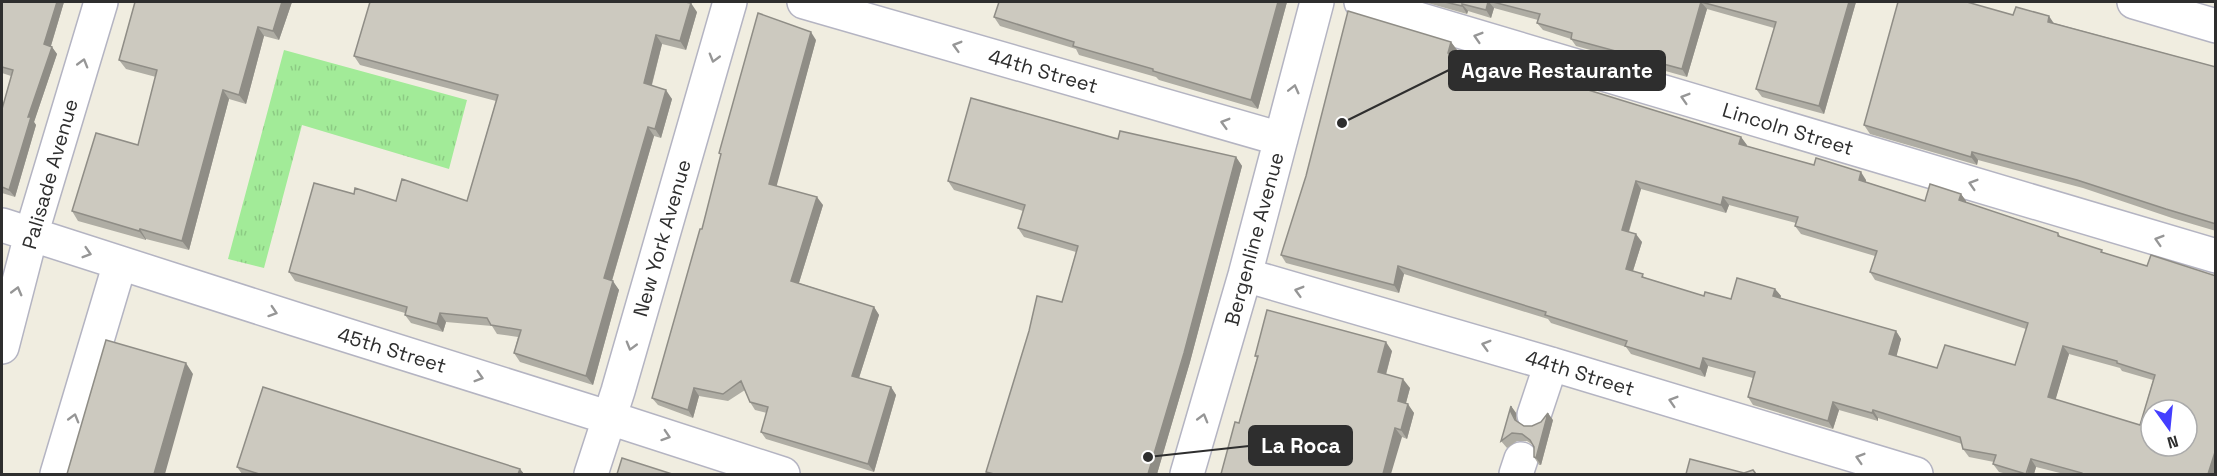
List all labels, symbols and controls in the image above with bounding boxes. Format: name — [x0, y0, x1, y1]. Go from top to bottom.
one-way arrow — [1473, 32, 1484, 44]
one-way arrow — [952, 41, 963, 53]
street label: 44th Street — [985, 43, 1101, 99]
callout: Agave Restaurante — [1449, 51, 1665, 90]
one-way arrow — [709, 52, 721, 63]
text: Agave Restaurante — [1461, 57, 1653, 84]
one-way arrow — [76, 58, 88, 69]
one-way arrow — [1287, 84, 1300, 94]
one-way arrow — [1680, 93, 1691, 105]
street label: Palisade Avenue — [16, 96, 84, 252]
street label: Lincoln Street — [1719, 97, 1857, 161]
one-way arrow — [1220, 118, 1231, 130]
street label: Bergenline Avenue — [1218, 149, 1290, 329]
street label: New York Avenue — [627, 156, 697, 320]
one-way arrow — [1968, 179, 1979, 191]
one-way arrow — [2155, 235, 2165, 247]
one-way arrow — [81, 245, 92, 258]
one-way arrow — [9, 286, 22, 296]
one-way arrow — [1294, 286, 1305, 298]
one-way arrow — [267, 305, 278, 318]
street label: 45th Street — [335, 321, 449, 379]
one-way arrow — [626, 340, 638, 351]
one-way arrow — [1481, 340, 1492, 352]
street label: 44th Street — [1522, 344, 1638, 402]
one-way arrow — [473, 370, 484, 382]
one-way arrow — [1668, 396, 1679, 408]
north arrow — [2139, 398, 2199, 458]
one-way arrow — [67, 413, 79, 424]
one-way arrow — [1196, 413, 1208, 424]
callout: La Roca — [1249, 426, 1352, 465]
one-way arrow — [660, 429, 671, 441]
text: N — [2165, 430, 2181, 454]
text: La Roca — [1261, 432, 1341, 459]
one-way arrow — [1855, 452, 1865, 465]

